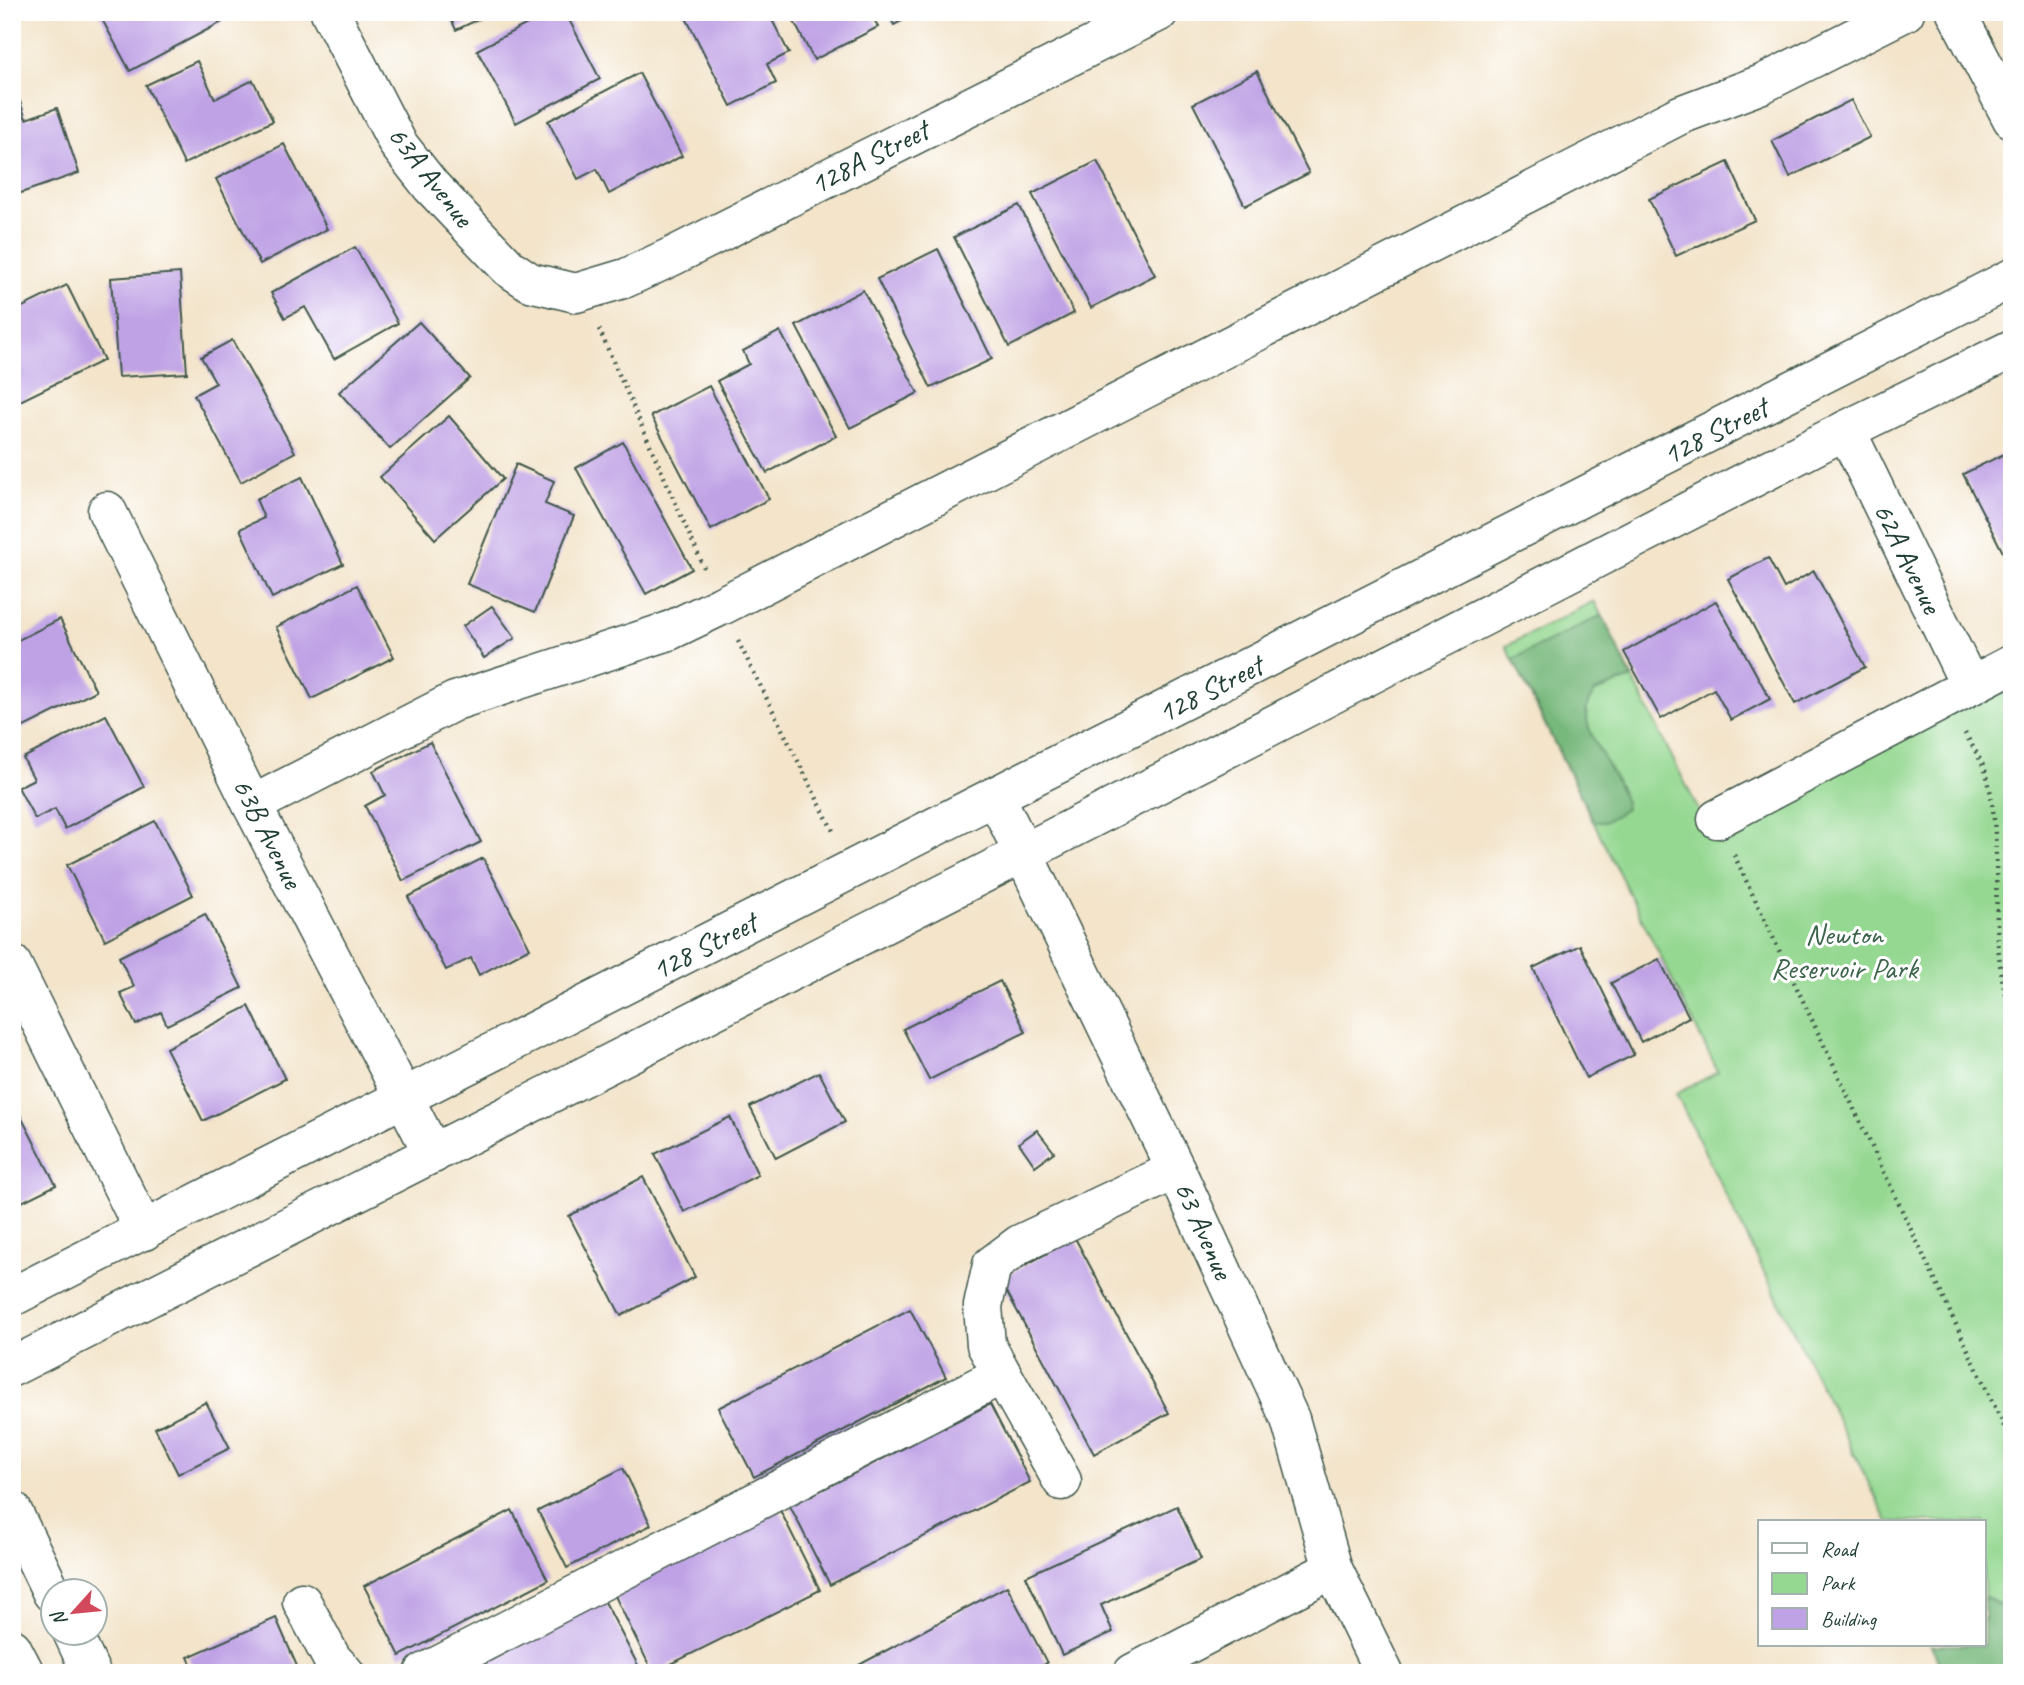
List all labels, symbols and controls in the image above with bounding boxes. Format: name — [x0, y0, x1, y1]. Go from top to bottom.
street label: 128A Street — [803, 109, 938, 203]
street label: 63A Avenue — [380, 118, 484, 236]
street label: 128 Street — [1656, 387, 1778, 474]
street label: 62A Avenue — [1865, 496, 1952, 622]
street label: 128 Street — [1151, 645, 1273, 732]
street label: 63B Avenue — [224, 771, 313, 897]
street label: 128 Street — [645, 902, 767, 989]
park label: Newton Reservoir Park — [1771, 915, 1919, 987]
street label: 63 Avenue — [1166, 1175, 1243, 1287]
legend — [1758, 1520, 1986, 1646]
text: Road — [1821, 1536, 1860, 1562]
text: Park — [1821, 1570, 1856, 1596]
north arrow — [38, 1576, 108, 1646]
text: N — [45, 1606, 73, 1630]
text: Building — [1821, 1606, 1878, 1632]

